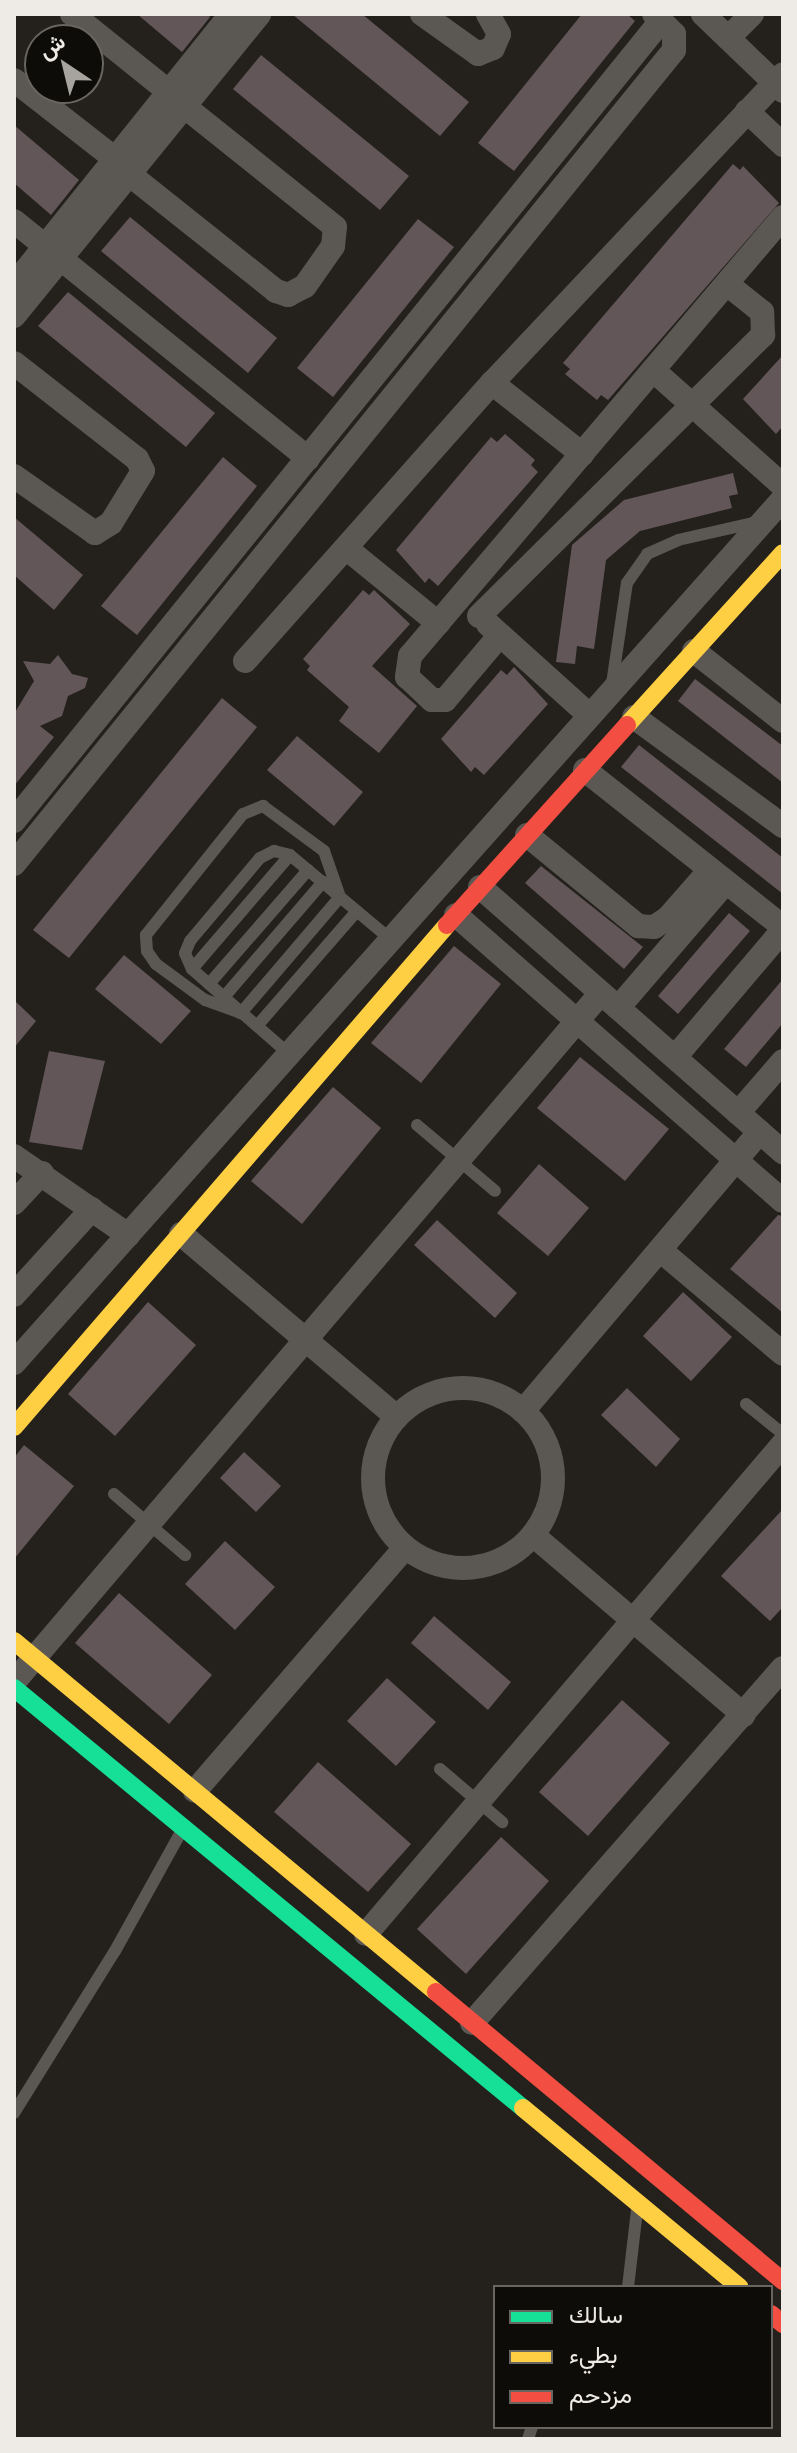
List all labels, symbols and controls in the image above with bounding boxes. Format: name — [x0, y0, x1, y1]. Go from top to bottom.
north arrow — [24, 24, 104, 104]
text: ش — [32, 26, 70, 65]
legend — [493, 2285, 773, 2429]
text: سالك — [569, 2298, 623, 2330]
text: بطيء — [569, 2338, 618, 2370]
text: مزدحم — [569, 2378, 632, 2410]

